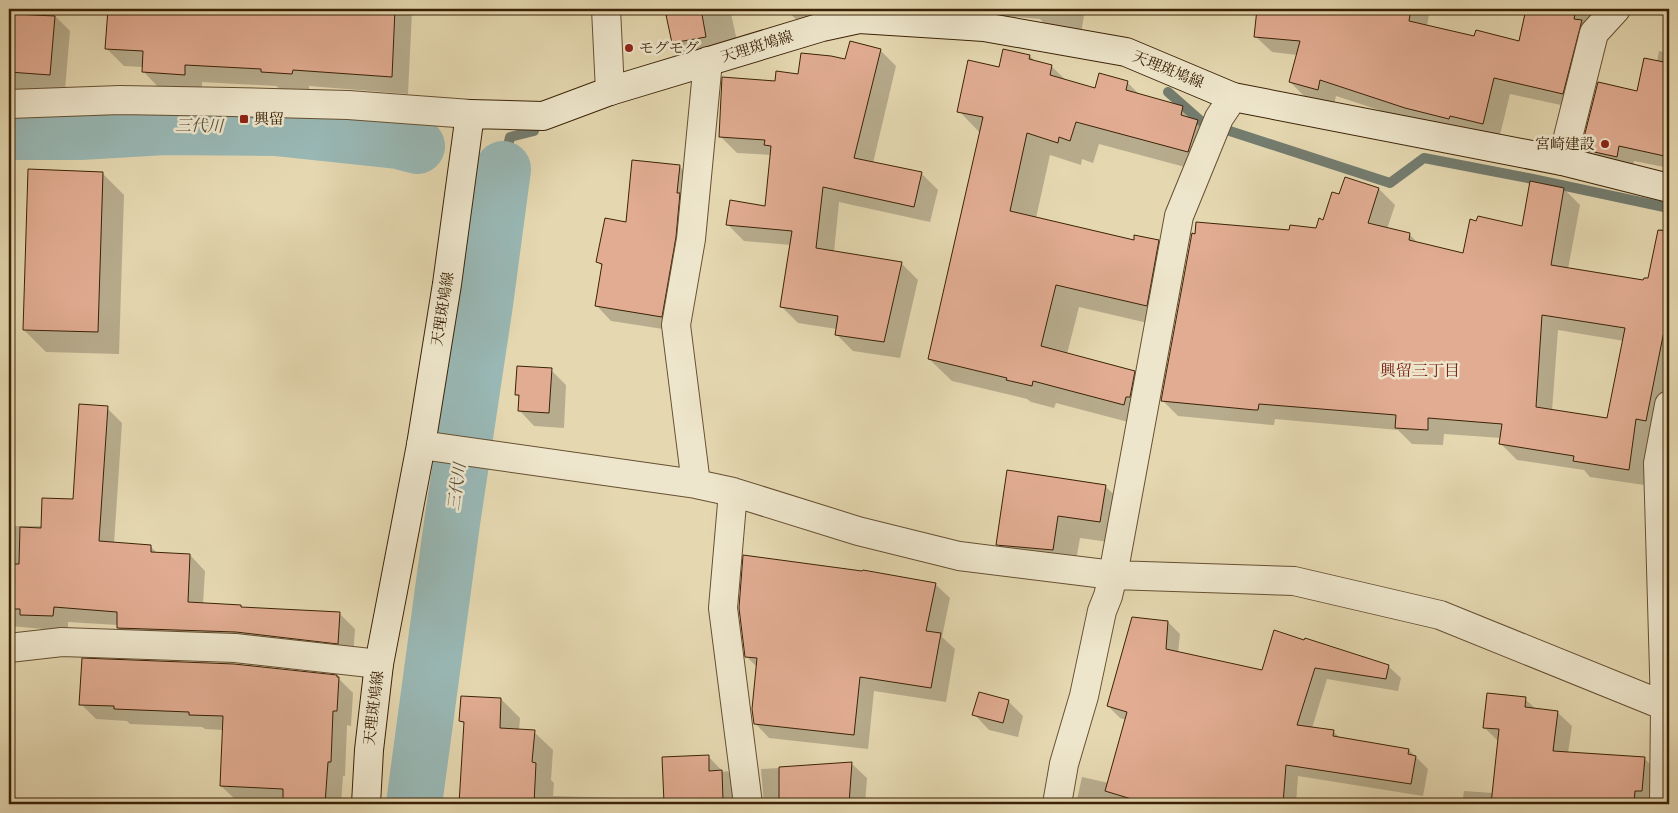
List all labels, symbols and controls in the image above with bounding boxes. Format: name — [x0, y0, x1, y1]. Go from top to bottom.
street label: 天理斑鳩線 — [718, 27, 796, 67]
place label: モグモグ — [639, 39, 699, 58]
marker: モグモグ — [623, 42, 635, 54]
street label: 天理斑鳩線 — [1130, 47, 1206, 93]
place label: 興留 — [254, 110, 284, 129]
marker: 興留 — [238, 113, 250, 125]
water label: 三代川 — [175, 117, 225, 137]
place label: 宮崎建設 — [1535, 135, 1595, 154]
marker: 宮崎建設 — [1599, 138, 1611, 150]
street label: 天理斑鳩線 — [428, 270, 458, 348]
district label: 興留三丁目 — [1380, 362, 1460, 382]
water label: 三代川 — [445, 460, 472, 512]
street label: 天理斑鳩線 — [360, 670, 388, 746]

